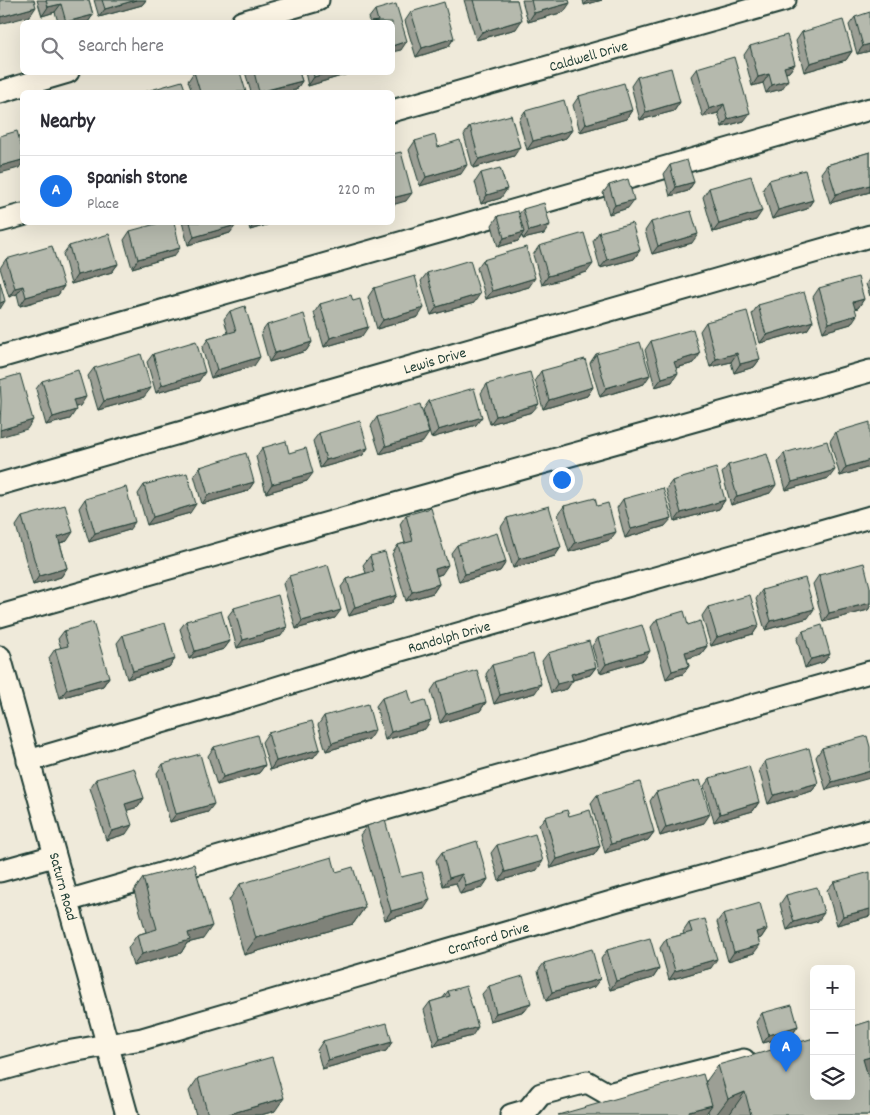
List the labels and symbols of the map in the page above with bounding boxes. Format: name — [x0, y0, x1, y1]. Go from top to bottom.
street label: Caldwell Drive — [547, 36, 631, 79]
street label: Lewis Drive — [401, 343, 469, 381]
your location — [549, 467, 575, 493]
street label: Randolph Drive — [406, 616, 494, 661]
street label: Saturn Road — [42, 850, 82, 923]
street label: Cranford Drive — [445, 917, 532, 962]
pin: A — [770, 1031, 802, 1072]

